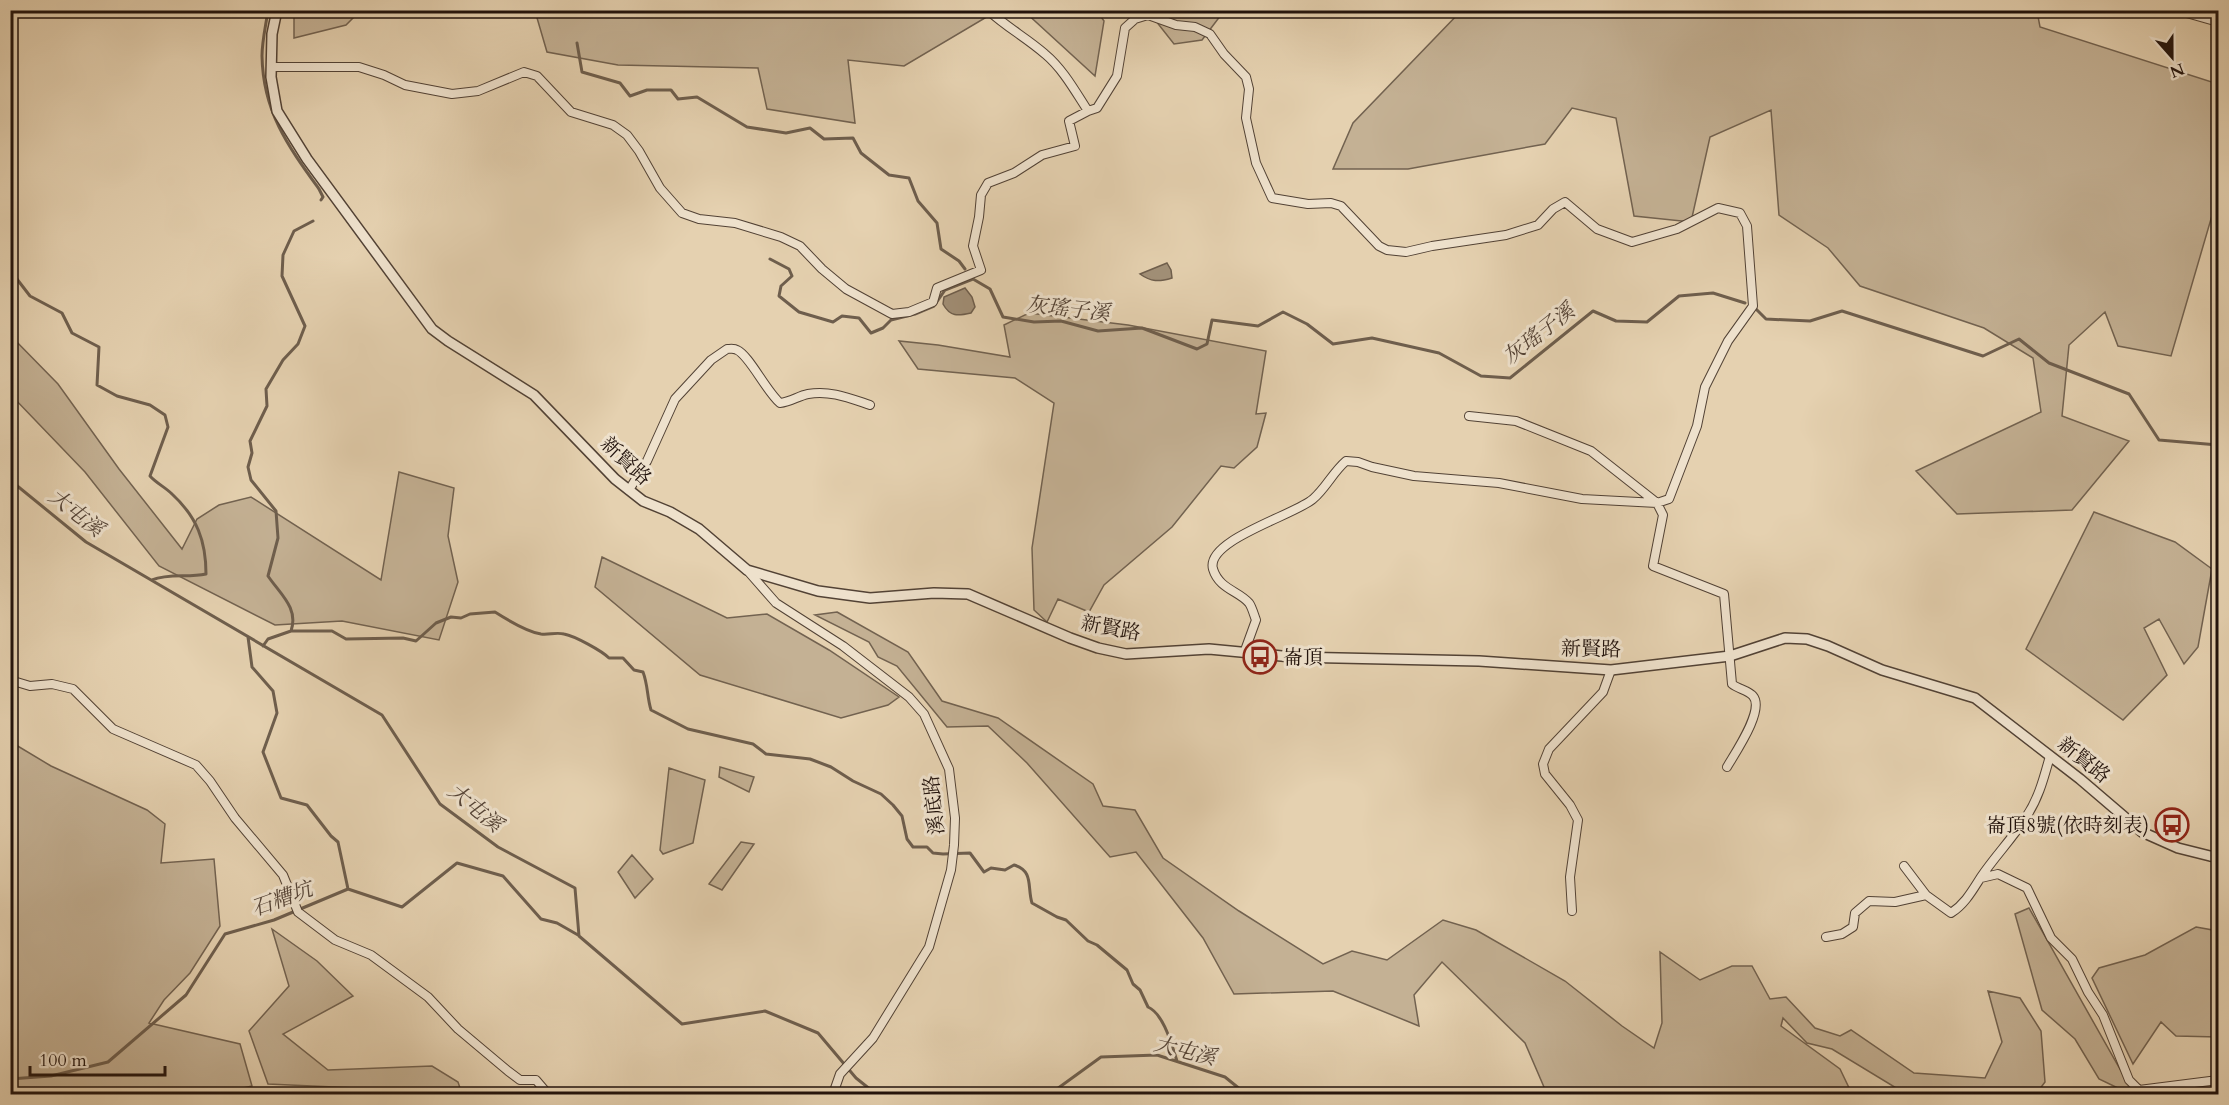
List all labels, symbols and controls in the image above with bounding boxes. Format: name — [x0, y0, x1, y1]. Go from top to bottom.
north arrow — [2142, 27, 2202, 87]
text: N — [2166, 57, 2187, 83]
water label: 灰瑤子溪 — [1025, 290, 1113, 328]
water label: 灰瑤子溪 — [1497, 295, 1583, 371]
street label: 新賢路 — [595, 431, 657, 491]
water label: 大屯溪 — [42, 482, 111, 545]
street label: 新賢路 — [1079, 609, 1143, 647]
street label: 新賢路 — [1561, 635, 1621, 663]
bus stop icon: 崙頂 — [1242, 639, 1278, 675]
place label: 崙頂 — [1283, 644, 1323, 671]
street label: 新賢路 — [2052, 731, 2116, 789]
street label: 溪底路 — [917, 774, 951, 836]
water label: 大屯溪 — [441, 777, 510, 840]
bus stop icon: 崙頂8號(依時刻表) — [2154, 807, 2190, 843]
place label: 崙頂8號(依時刻表) — [1986, 812, 2149, 839]
water label: 石糟坑 — [247, 874, 319, 923]
water label: 大屯溪 — [1151, 1029, 1221, 1073]
scale bar — [30, 1039, 165, 1077]
text: 100 m — [39, 1048, 87, 1073]

